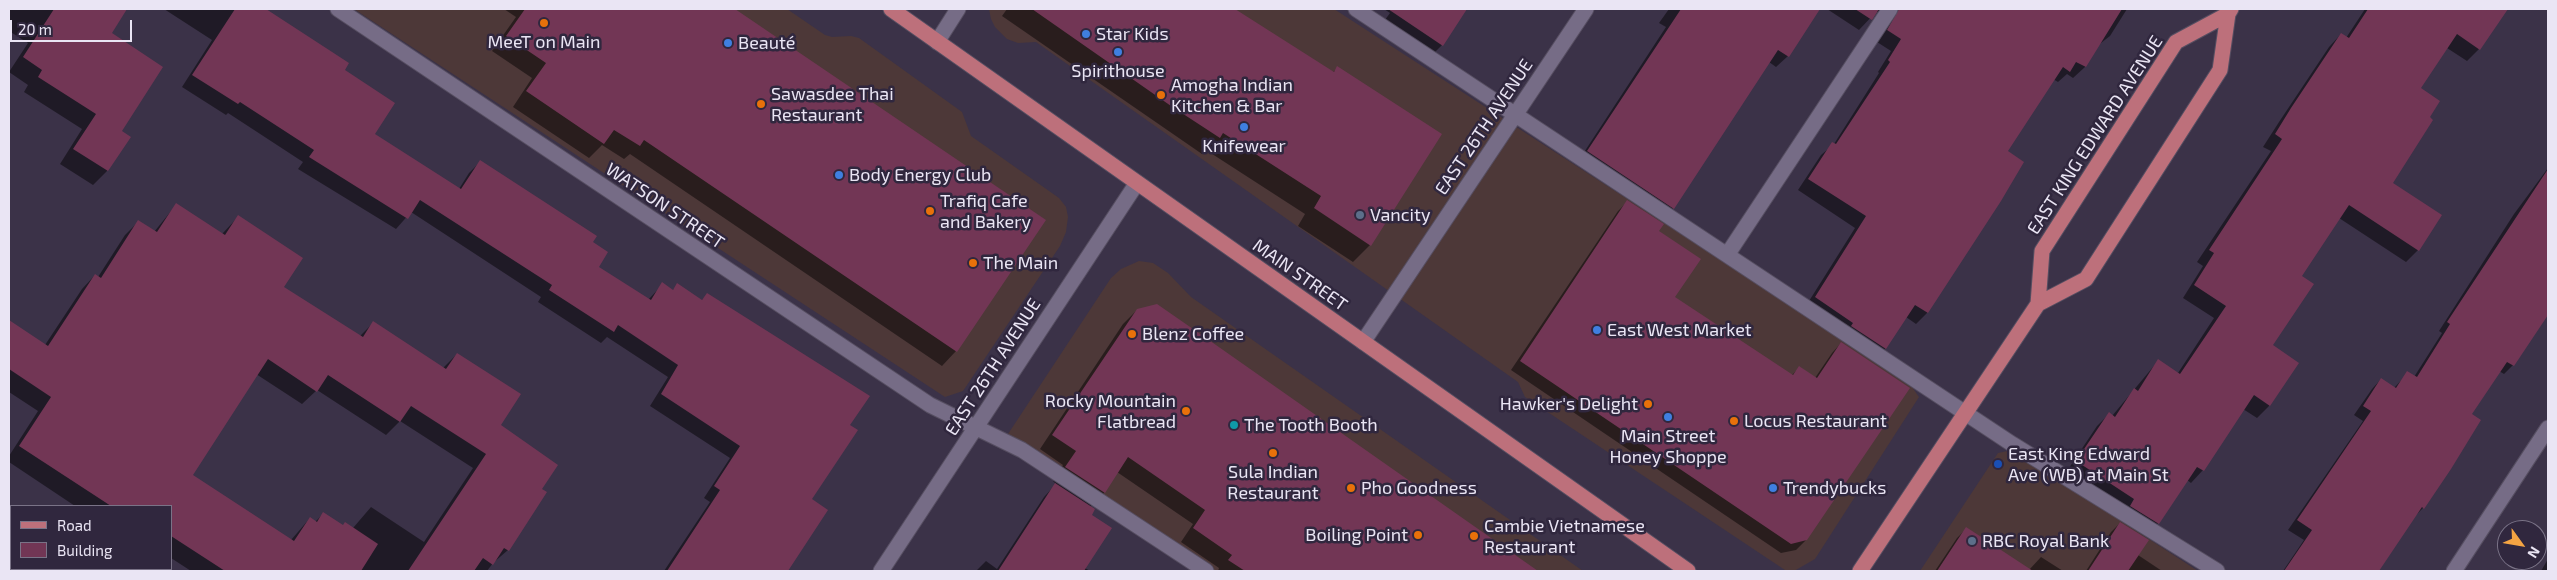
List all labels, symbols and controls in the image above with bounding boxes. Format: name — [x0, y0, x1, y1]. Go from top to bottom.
scale bar — [12, 10, 135, 42]
marker: MeeT on Main — [538, 17, 550, 29]
text: 20 m — [18, 20, 52, 38]
place label: Star Kids — [1096, 23, 1169, 45]
marker: Star Kids — [1080, 28, 1092, 40]
place label: MeeT on Main — [487, 31, 601, 53]
place label: Beauté — [738, 32, 795, 54]
street label: EAST KING EDWARD AVENUE — [2023, 32, 2167, 238]
marker: Beauté — [722, 37, 734, 49]
marker: Spirithouse — [1112, 46, 1124, 58]
street label: EAST 26TH AVENUE — [1431, 55, 1537, 199]
place label: Spirithouse — [1071, 60, 1165, 82]
place label: Amogha Indian Kitchen & Bar — [1171, 74, 1293, 116]
place label: Sawasdee Thai Restaurant — [771, 83, 894, 126]
marker: Amogha Indian Kitchen & Bar — [1155, 89, 1167, 101]
marker: Sawasdee Thai Restaurant — [755, 98, 767, 110]
marker: Knifewear — [1238, 121, 1250, 133]
place label: Knifewear — [1202, 135, 1286, 157]
street label: WATSON STREET — [602, 158, 728, 254]
place label: Body Energy Club — [849, 164, 991, 186]
marker: Body Energy Club — [833, 169, 845, 181]
place label: Trafiq Cafe and Bakery — [940, 190, 1031, 232]
place label: Vancity — [1370, 204, 1430, 226]
marker: Trafiq Cafe and Bakery — [924, 205, 936, 217]
marker: Vancity — [1354, 209, 1366, 221]
street label: MAIN STREET — [1248, 234, 1352, 316]
place label: The Main — [983, 252, 1058, 274]
marker: The Main — [967, 257, 979, 269]
street label: EAST 26TH AVENUE — [941, 294, 1045, 440]
place label: East West Market — [1607, 319, 1752, 341]
place label: Blenz Coffee — [1142, 323, 1244, 345]
marker: East West Market — [1591, 324, 1603, 336]
marker: Blenz Coffee — [1126, 328, 1138, 340]
place label: Rocky Mountain Flatbread — [1045, 390, 1176, 432]
place label: Hawker's Delight — [1500, 393, 1638, 415]
marker: Hawker's Delight — [1642, 398, 1654, 410]
marker: Rocky Mountain Flatbread — [1180, 405, 1192, 417]
place label: Locus Restaurant — [1744, 410, 1887, 432]
marker: Main Street Honey Shoppe — [1662, 411, 1674, 423]
place label: The Tooth Booth — [1244, 414, 1378, 436]
marker: Locus Restaurant — [1728, 415, 1740, 427]
marker: The Tooth Booth — [1228, 419, 1240, 431]
place label: Main Street Honey Shoppe — [1609, 425, 1727, 468]
place label: East King Edward Ave (WB) at Main St — [2008, 443, 2169, 486]
marker: Sula Indian Restaurant — [1267, 447, 1279, 459]
marker: East King Edward Ave (WB) at Main St — [1992, 458, 2004, 470]
place label: Sula Indian Restaurant — [1227, 461, 1319, 504]
place label: Pho Goodness — [1361, 477, 1477, 499]
place label: Trendybucks — [1783, 477, 1886, 499]
marker: Pho Goodness — [1345, 482, 1357, 494]
marker: Trendybucks — [1767, 482, 1779, 494]
legend — [10, 505, 172, 570]
place label: Cambie Vietnamese Restaurant — [1484, 515, 1645, 558]
text: Road — [57, 516, 92, 534]
north arrow — [2497, 520, 2547, 570]
place label: Boiling Point — [1305, 524, 1408, 546]
marker: Boiling Point — [1412, 529, 1424, 541]
marker: Cambie Vietnamese Restaurant — [1468, 530, 1480, 542]
place label: RBC Royal Bank — [1982, 530, 2109, 552]
marker: RBC Royal Bank — [1966, 535, 1978, 547]
text: Building — [57, 541, 112, 559]
text: N — [2524, 544, 2544, 561]

